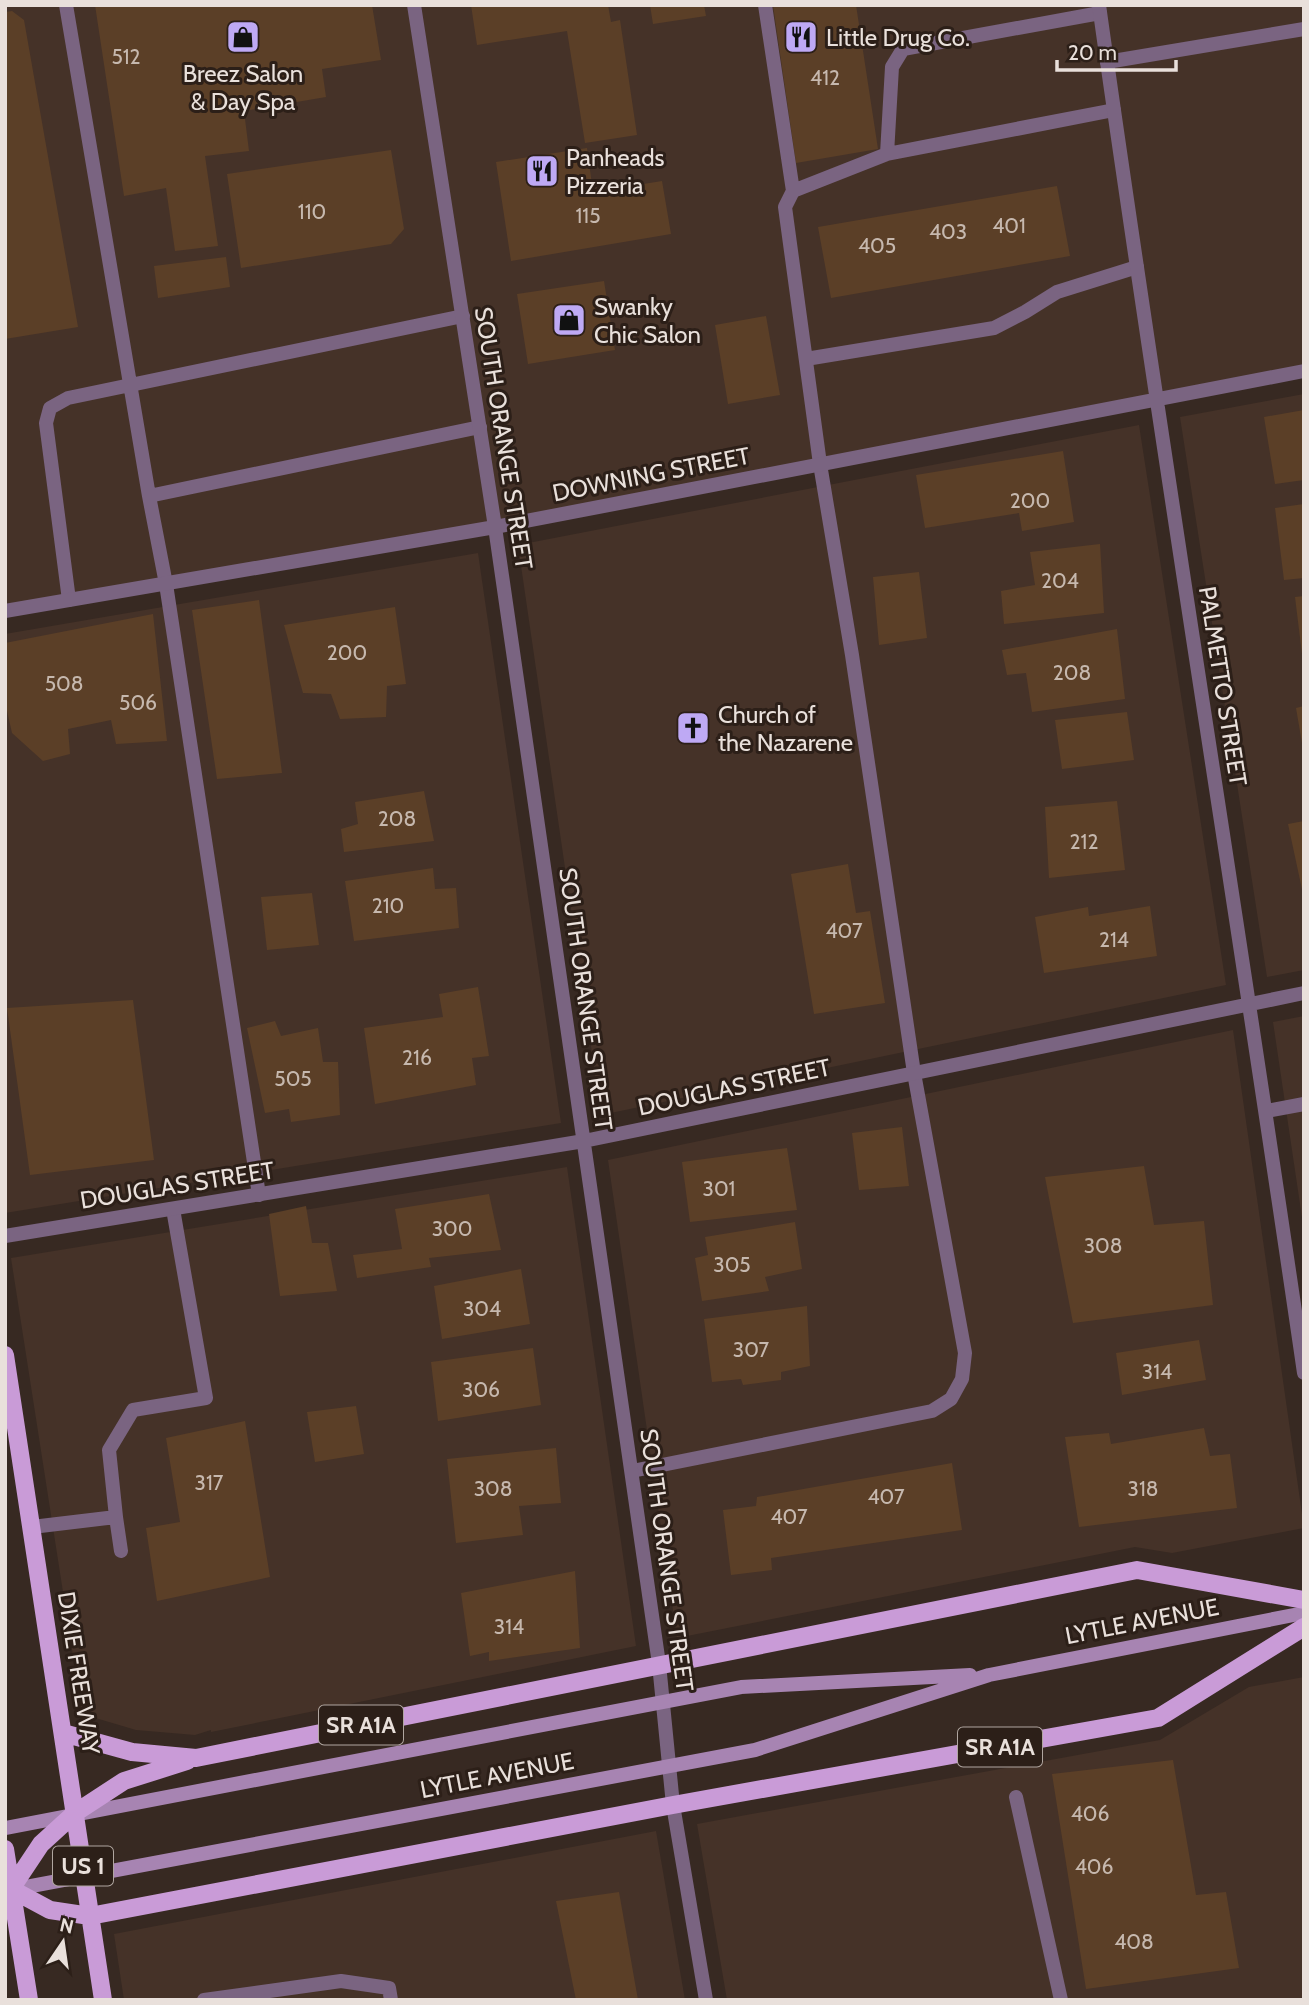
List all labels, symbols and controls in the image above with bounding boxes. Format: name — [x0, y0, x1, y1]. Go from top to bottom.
shop icon: Breez Salon & Day Spa — [224, 18, 262, 56]
restaurant icon: Little Drug Co. — [782, 18, 820, 56]
place label: Little Drug Co. — [826, 23, 970, 52]
scale bar — [1057, 28, 1176, 72]
text: 20 m — [1068, 40, 1117, 65]
house number: 512 — [111, 44, 141, 69]
place label: Breez Salon & Day Spa — [183, 59, 303, 116]
house number: 412 — [810, 65, 840, 90]
place label: Panheads Pizzeria — [566, 143, 664, 200]
restaurant icon: Panheads Pizzeria — [523, 152, 561, 190]
house number: 110 — [298, 199, 326, 224]
house number: 115 — [575, 203, 601, 228]
house number: 401 — [992, 213, 1026, 238]
house number: 403 — [929, 219, 967, 244]
house number: 405 — [858, 233, 896, 258]
place label: Swanky Chic Salon — [594, 292, 701, 349]
shop icon: Swanky Chic Salon — [550, 301, 588, 339]
street label: SOUTH ORANGE STREET — [469, 305, 539, 571]
street label: DOWNING STREET — [550, 441, 752, 507]
house number: 200 — [1010, 488, 1050, 513]
house number: 204 — [1041, 568, 1079, 593]
street label: PALMETTO STREET — [1193, 584, 1253, 788]
house number: 200 — [327, 640, 367, 665]
house number: 208 — [1053, 660, 1091, 685]
house number: 508 — [45, 671, 83, 696]
house number: 506 — [119, 690, 157, 715]
place label: Church of the Nazarene — [718, 700, 853, 757]
church icon: Church of the Nazarene — [674, 709, 712, 747]
house number: 208 — [378, 806, 416, 831]
house number: 212 — [1070, 829, 1098, 854]
street label: SOUTH ORANGE STREET — [553, 866, 619, 1132]
house number: 210 — [372, 893, 404, 918]
house number: 407 — [825, 918, 863, 943]
house number: 214 — [1099, 927, 1129, 952]
house number: 216 — [402, 1045, 432, 1070]
street label: DOUGLAS STREET — [635, 1052, 833, 1122]
house number: 505 — [274, 1066, 312, 1091]
street label: DOUGLAS STREET — [78, 1155, 276, 1215]
house number: 301 — [703, 1176, 735, 1201]
house number: 300 — [432, 1216, 472, 1241]
house number: 308 — [1084, 1233, 1122, 1258]
house number: 305 — [713, 1252, 751, 1277]
house number: 304 — [463, 1296, 501, 1321]
house number: 307 — [733, 1337, 770, 1362]
house number: 314 — [1142, 1359, 1172, 1384]
house number: 306 — [462, 1377, 500, 1402]
street label: SOUTH ORANGE STREET — [634, 1427, 700, 1693]
house number: 317 — [195, 1470, 224, 1495]
house number: 308 — [474, 1476, 512, 1501]
house number: 318 — [1128, 1476, 1158, 1501]
house number: 407 — [867, 1484, 905, 1509]
house number: 407 — [770, 1504, 808, 1529]
street label: DIXIE FREEWAY — [52, 1589, 106, 1757]
street label: LYTLE AVENUE — [1063, 1592, 1221, 1650]
house number: 314 — [494, 1614, 524, 1639]
road number: SR A1A — [319, 1706, 403, 1744]
road number: SR A1A — [958, 1728, 1042, 1766]
street label: LYTLE AVENUE — [418, 1746, 576, 1804]
house number: 406 — [1071, 1801, 1109, 1826]
road number: US 1 — [53, 1846, 113, 1885]
house number: 406 — [1075, 1854, 1113, 1879]
north arrow — [28, 1907, 98, 1977]
text: N — [58, 1913, 76, 1939]
house number: 408 — [1114, 1929, 1154, 1954]

